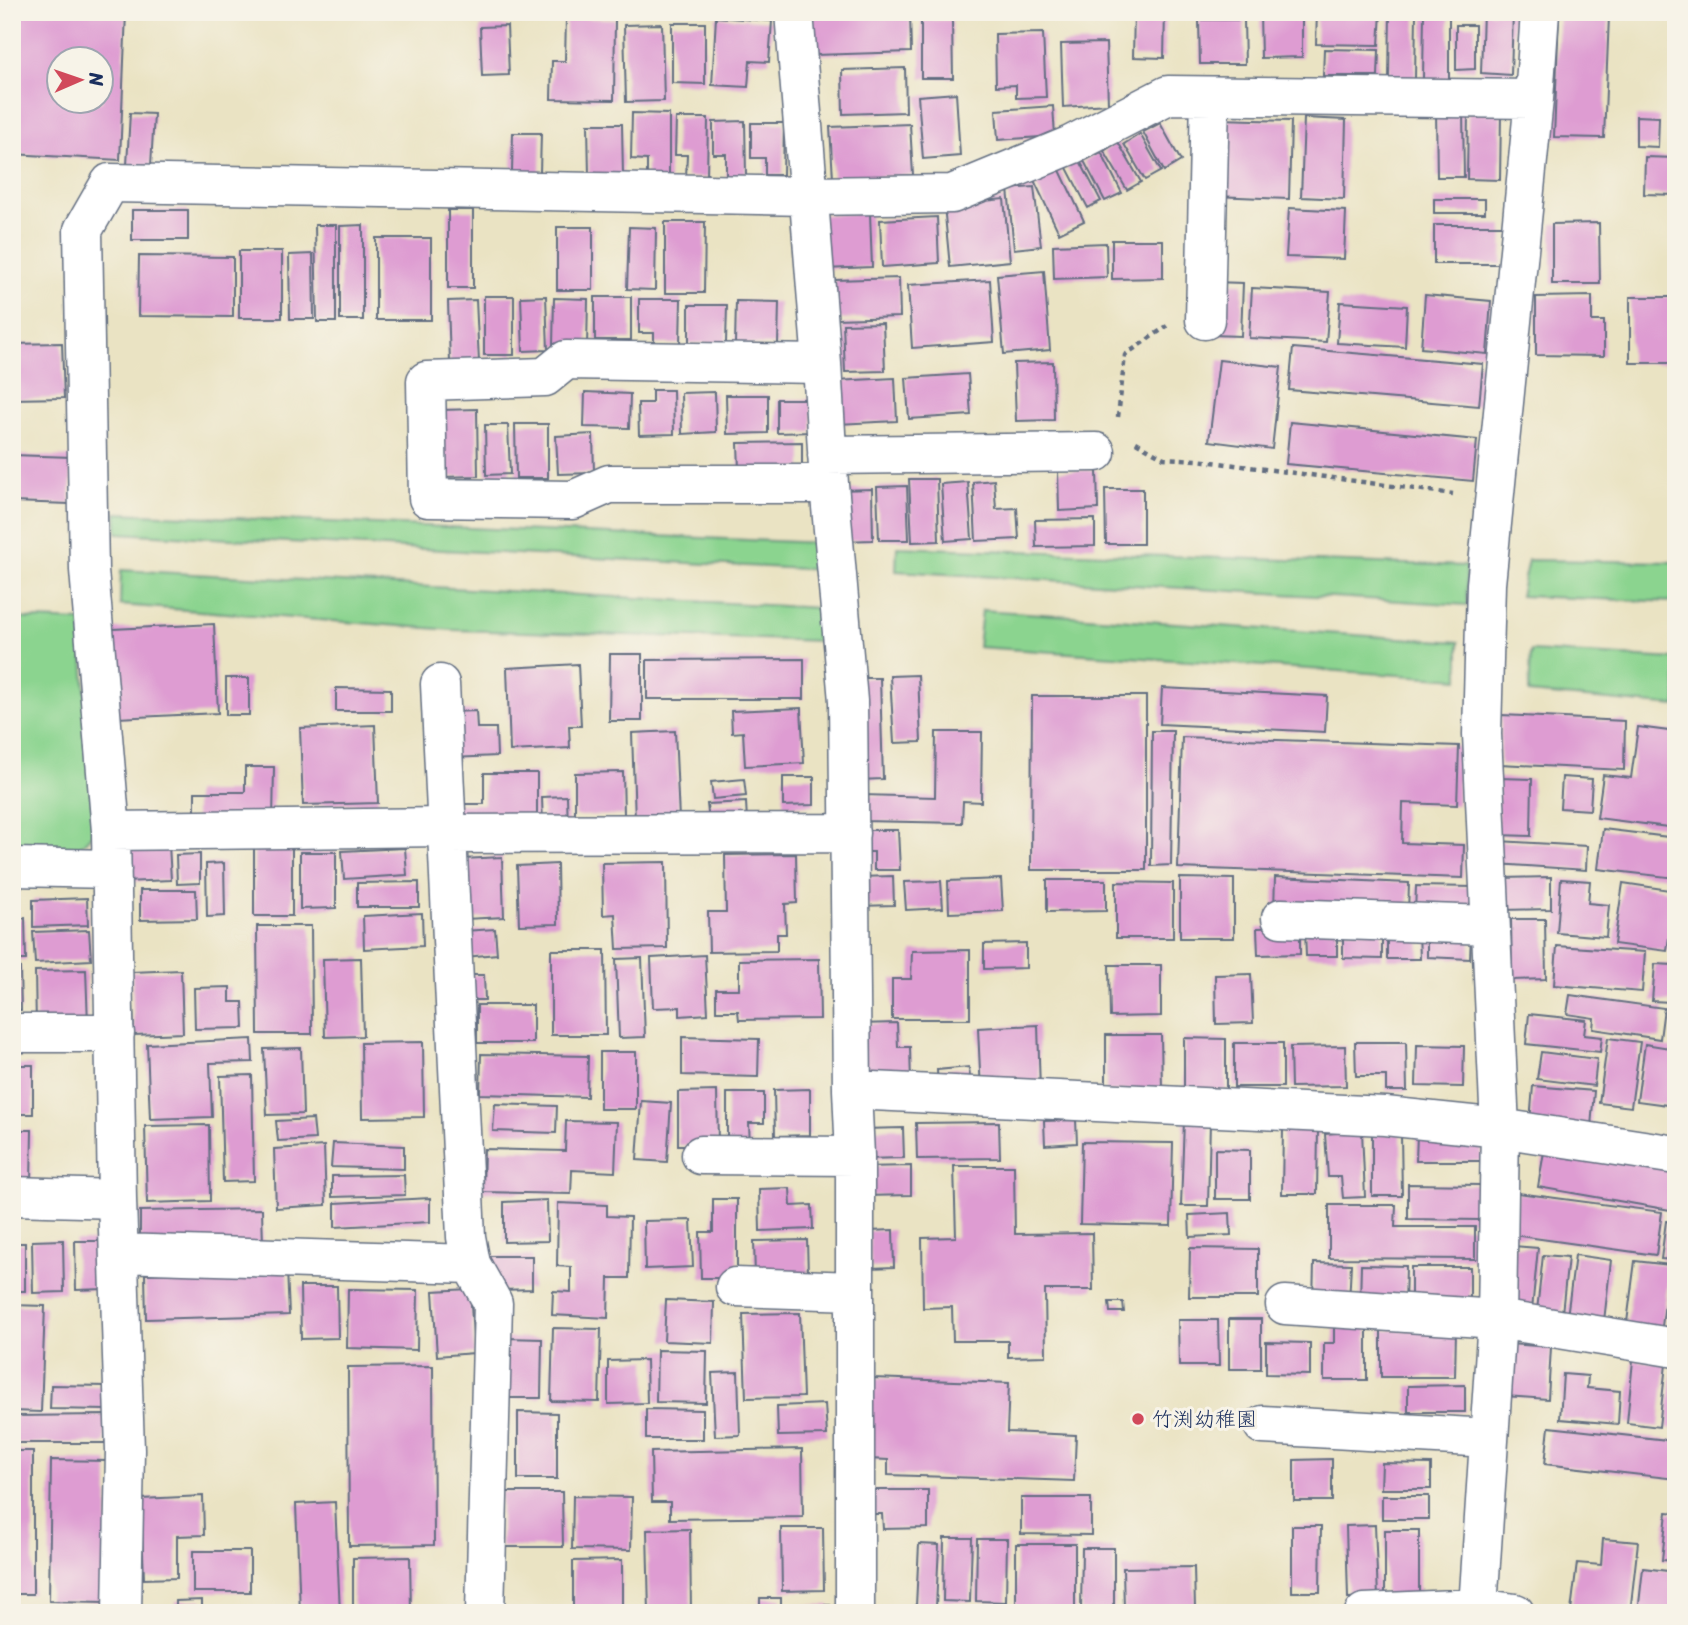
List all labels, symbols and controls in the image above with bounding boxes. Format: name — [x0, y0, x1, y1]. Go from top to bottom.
north arrow — [46, 46, 116, 116]
text: N — [80, 71, 113, 87]
place label: 竹渕幼稚園 — [1152, 1400, 1257, 1438]
marker: 竹渕幼稚園 — [1130, 1411, 1146, 1427]

